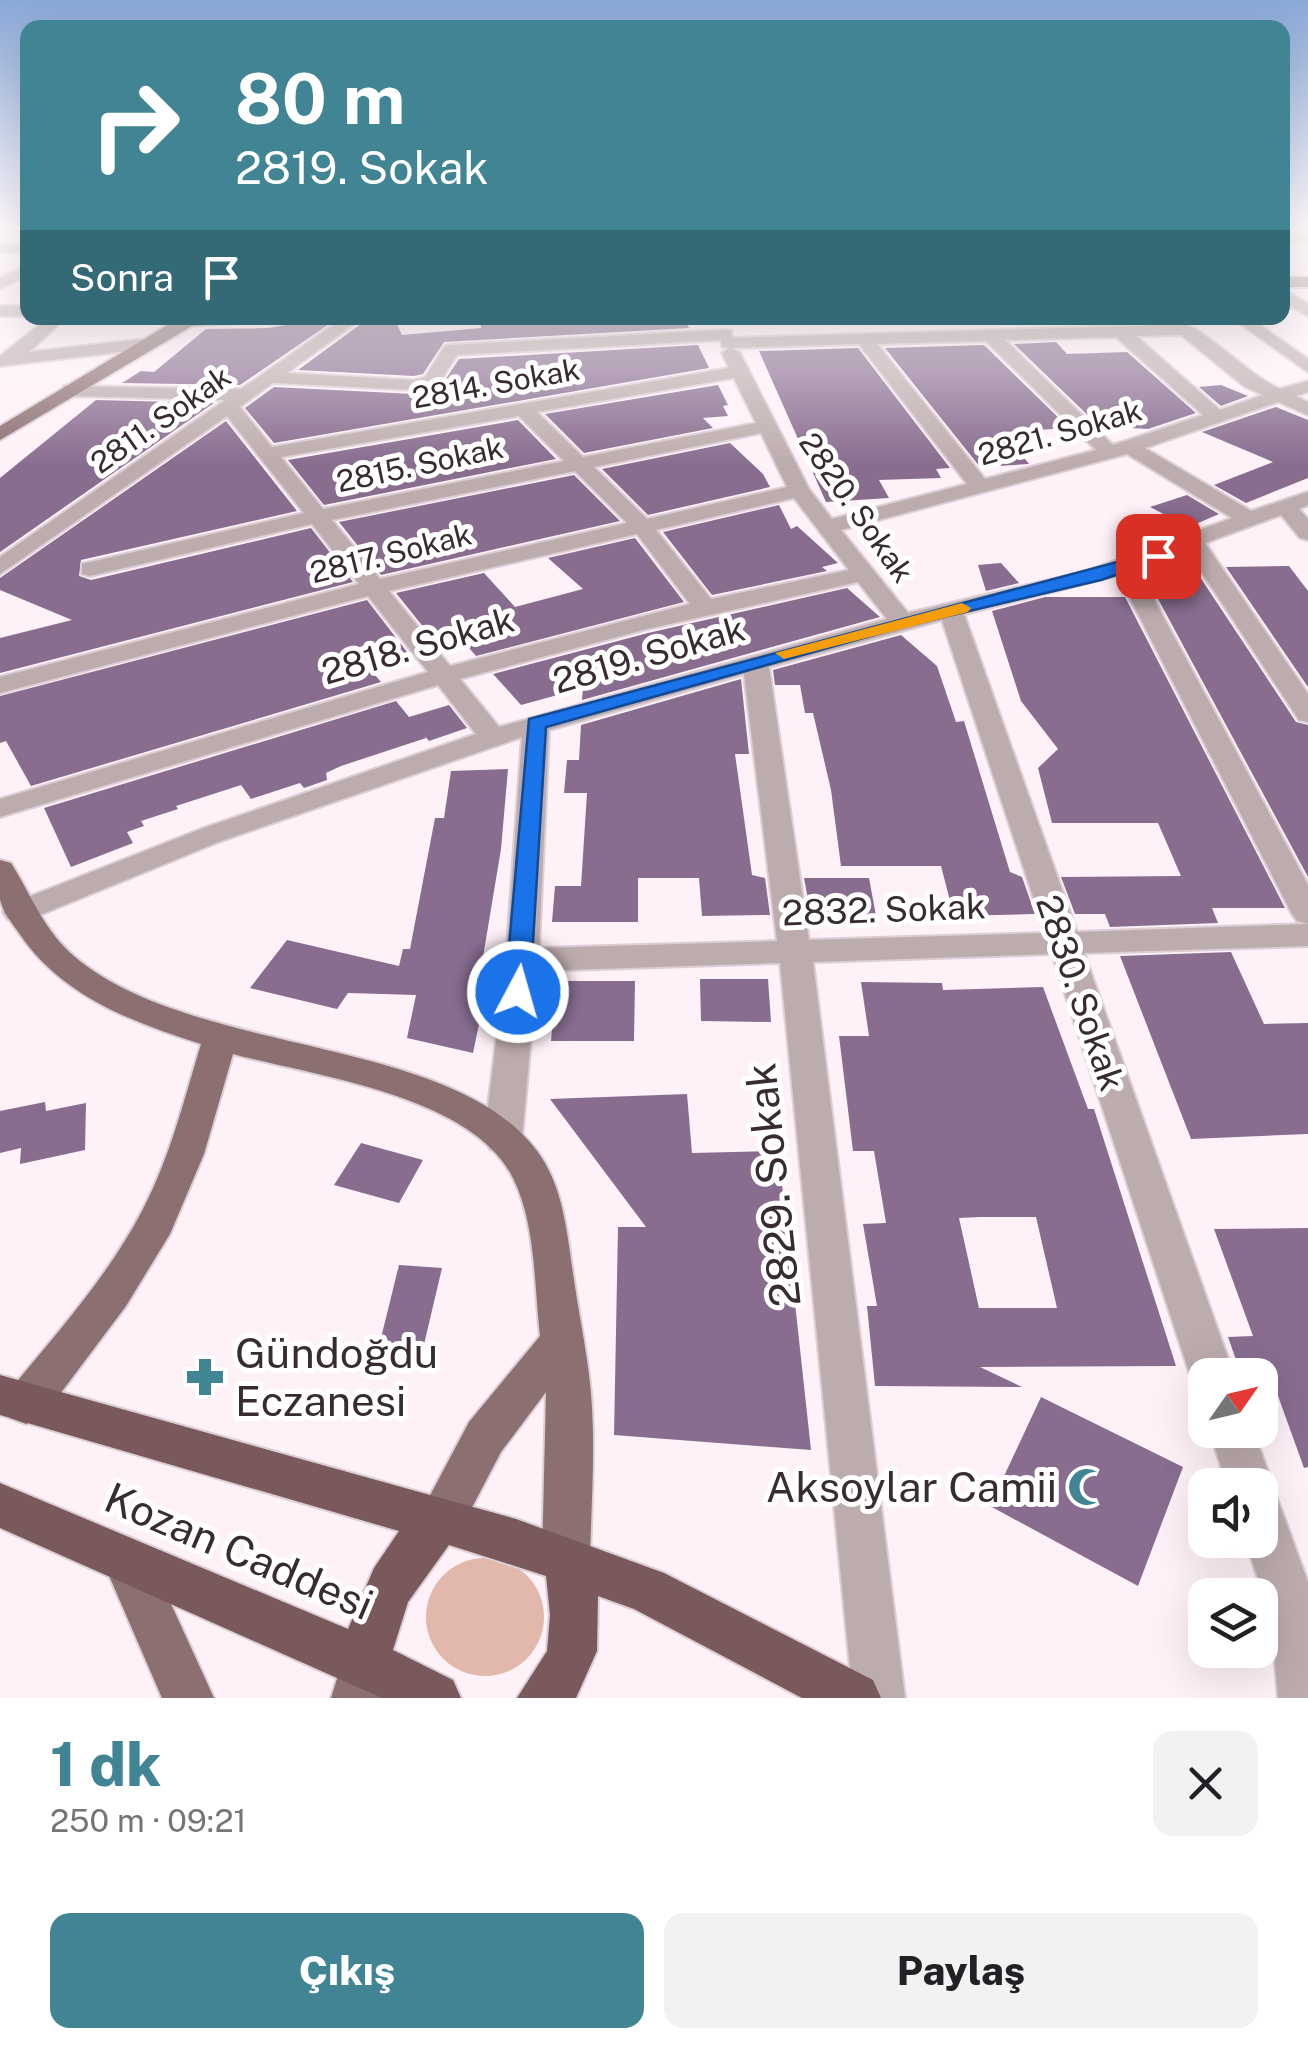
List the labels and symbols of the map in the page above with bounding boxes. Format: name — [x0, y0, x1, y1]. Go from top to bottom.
street label: 2814. Sokak — [409, 351, 582, 415]
street label: 2811. Sokak — [84, 358, 237, 481]
street label: 2821. Sokak — [974, 392, 1146, 473]
street label: 2820. Sokak — [792, 426, 922, 589]
street label: 2815. Sokak — [333, 429, 506, 499]
pin — [1116, 514, 1201, 599]
street label: 2817. Sokak — [306, 516, 475, 590]
street label: 2818. Sokak — [317, 599, 519, 693]
street label: 2819. Sokak — [548, 608, 749, 701]
street label: 2832. Sokak — [781, 885, 987, 934]
street label: 2830. Sokak — [1028, 890, 1133, 1096]
position arrow — [466, 940, 570, 1044]
street label: 2829. Sokak — [735, 1061, 810, 1309]
place label: Gündoğdu Eczanesi — [235, 1328, 438, 1425]
pharmacy icon: Gündoğdu Eczanesi — [184, 1356, 226, 1398]
north arrow — [1188, 1358, 1278, 1448]
place label: Aksoylar Camii — [766, 1462, 1057, 1511]
mosque icon: Aksoylar Camii — [1066, 1466, 1108, 1508]
street label: Kozan Caddesi — [98, 1472, 380, 1629]

